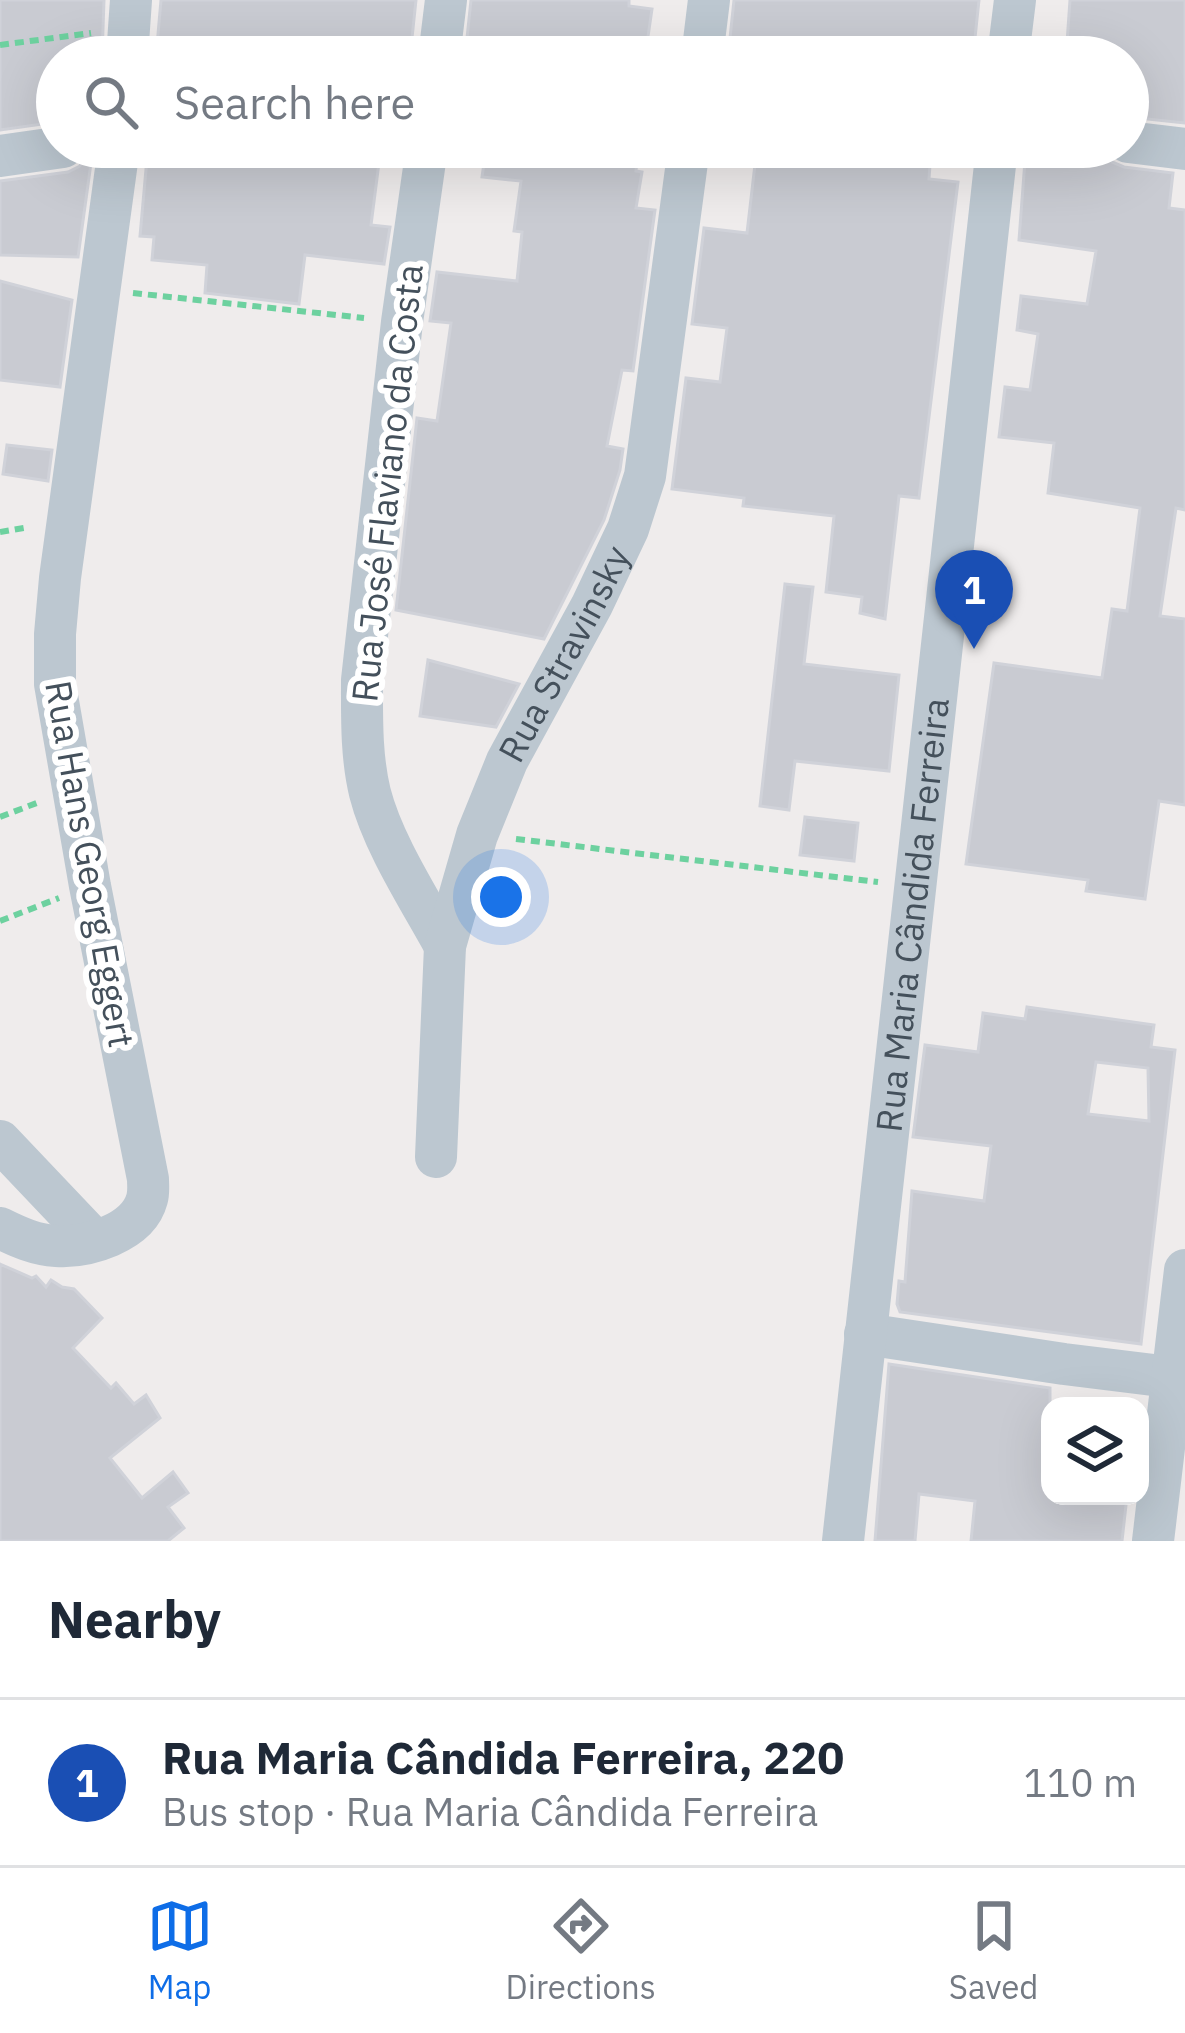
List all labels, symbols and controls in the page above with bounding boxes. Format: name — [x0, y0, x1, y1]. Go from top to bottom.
search box — [36, 36, 1149, 168]
icon: search — [78, 69, 144, 135]
text: Search here — [174, 73, 415, 131]
street label: Rua José Flaviano da Costa — [340, 262, 433, 704]
street label: Rua Stravinsky — [487, 538, 640, 770]
pin: 1 — [935, 550, 1013, 649]
street label: Rua Hans Georg Eggert — [35, 677, 146, 1051]
street label: Rua Maria Cândida Ferreira — [864, 695, 959, 1134]
your location — [471, 867, 531, 927]
map controls — [1041, 1397, 1149, 1505]
button: layers — [1041, 1397, 1149, 1505]
text: Nearby — [48, 1586, 221, 1652]
text: Rua Maria Cândida Ferreira, 220 — [162, 1728, 844, 1786]
text: 1 — [75, 1757, 99, 1808]
text: 110 m — [1024, 1757, 1137, 1808]
text: Bus stop · Rua Maria Cândida Ferreira — [162, 1786, 818, 1837]
tab: Map — [147, 1893, 213, 2008]
tab: Directions — [506, 1893, 656, 2008]
tab: Saved — [949, 1893, 1038, 2008]

